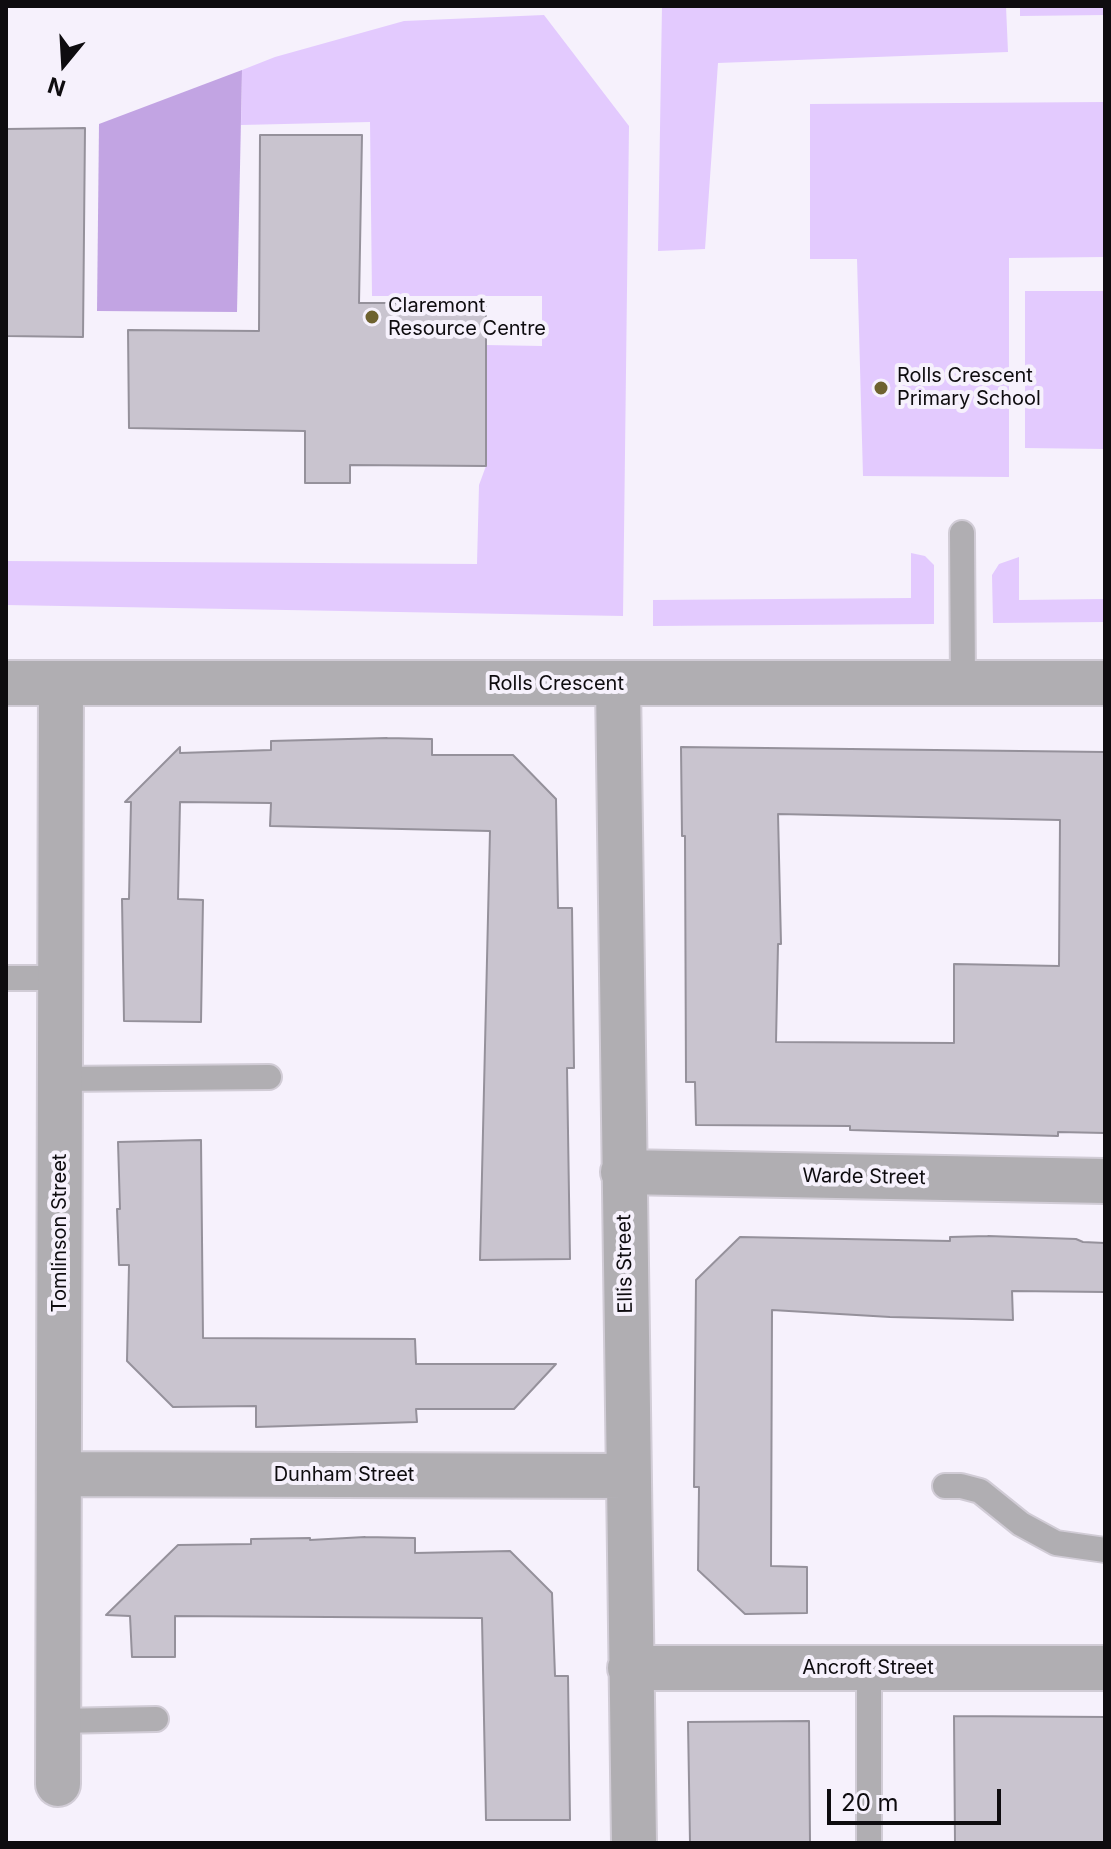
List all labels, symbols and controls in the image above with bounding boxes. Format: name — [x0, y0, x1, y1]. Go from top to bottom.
north arrow — [24, 24, 104, 104]
text: N — [45, 72, 69, 102]
place label: Claremont Resource Centre — [388, 294, 546, 341]
marker: Claremont Resource Centre — [363, 308, 381, 326]
place label: Rolls Crescent Primary School — [897, 364, 1041, 411]
marker: Rolls Crescent Primary School — [872, 379, 890, 397]
street label: Rolls Crescent — [488, 672, 624, 696]
street label: Tomlinson Street — [48, 1154, 72, 1312]
street label: Warde Street — [802, 1164, 926, 1190]
street label: Ellis Street — [612, 1214, 638, 1314]
street label: Dunham Street — [274, 1463, 414, 1487]
street label: Ancroft Street — [802, 1656, 934, 1680]
scale bar — [831, 1773, 1005, 1823]
text: 20 m — [841, 1788, 899, 1817]

